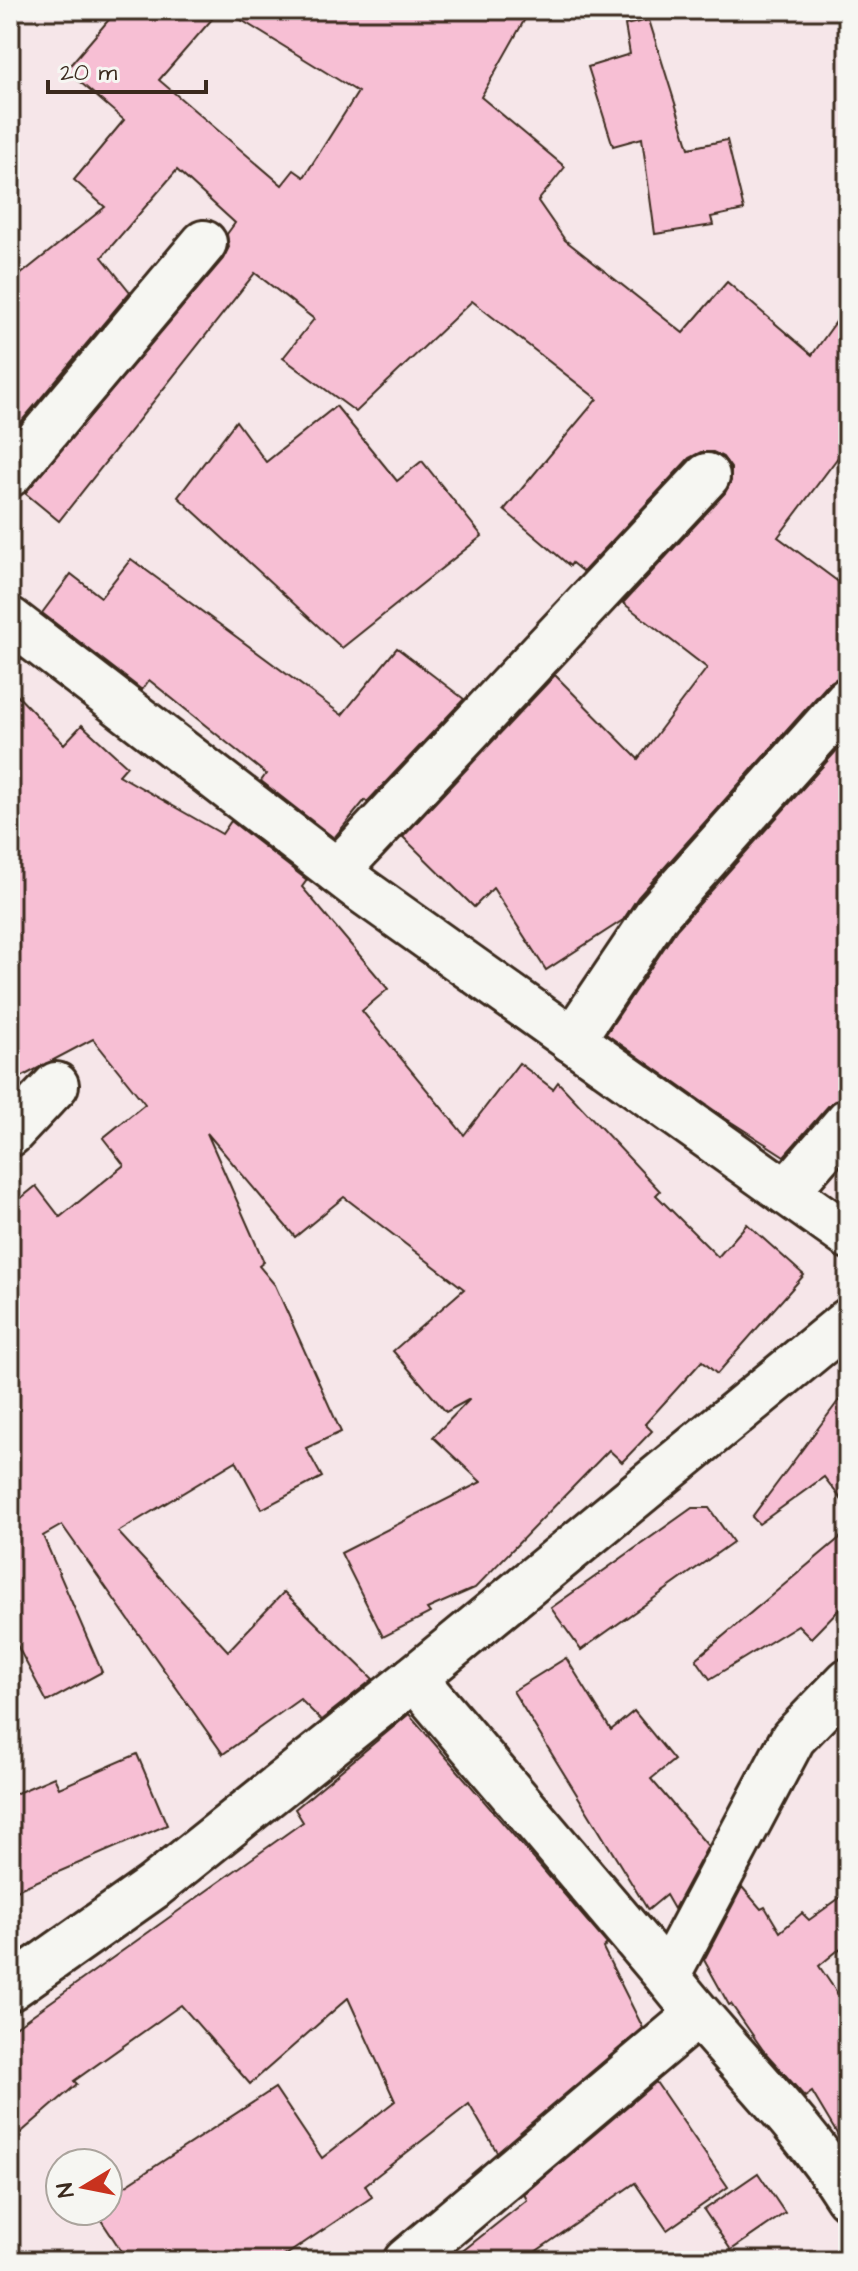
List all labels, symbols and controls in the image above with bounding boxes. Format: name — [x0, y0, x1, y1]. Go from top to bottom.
scale bar — [48, 44, 206, 94]
text: 20 m — [60, 56, 117, 90]
north arrow — [44, 2147, 124, 2227]
text: N — [49, 2181, 82, 2200]

